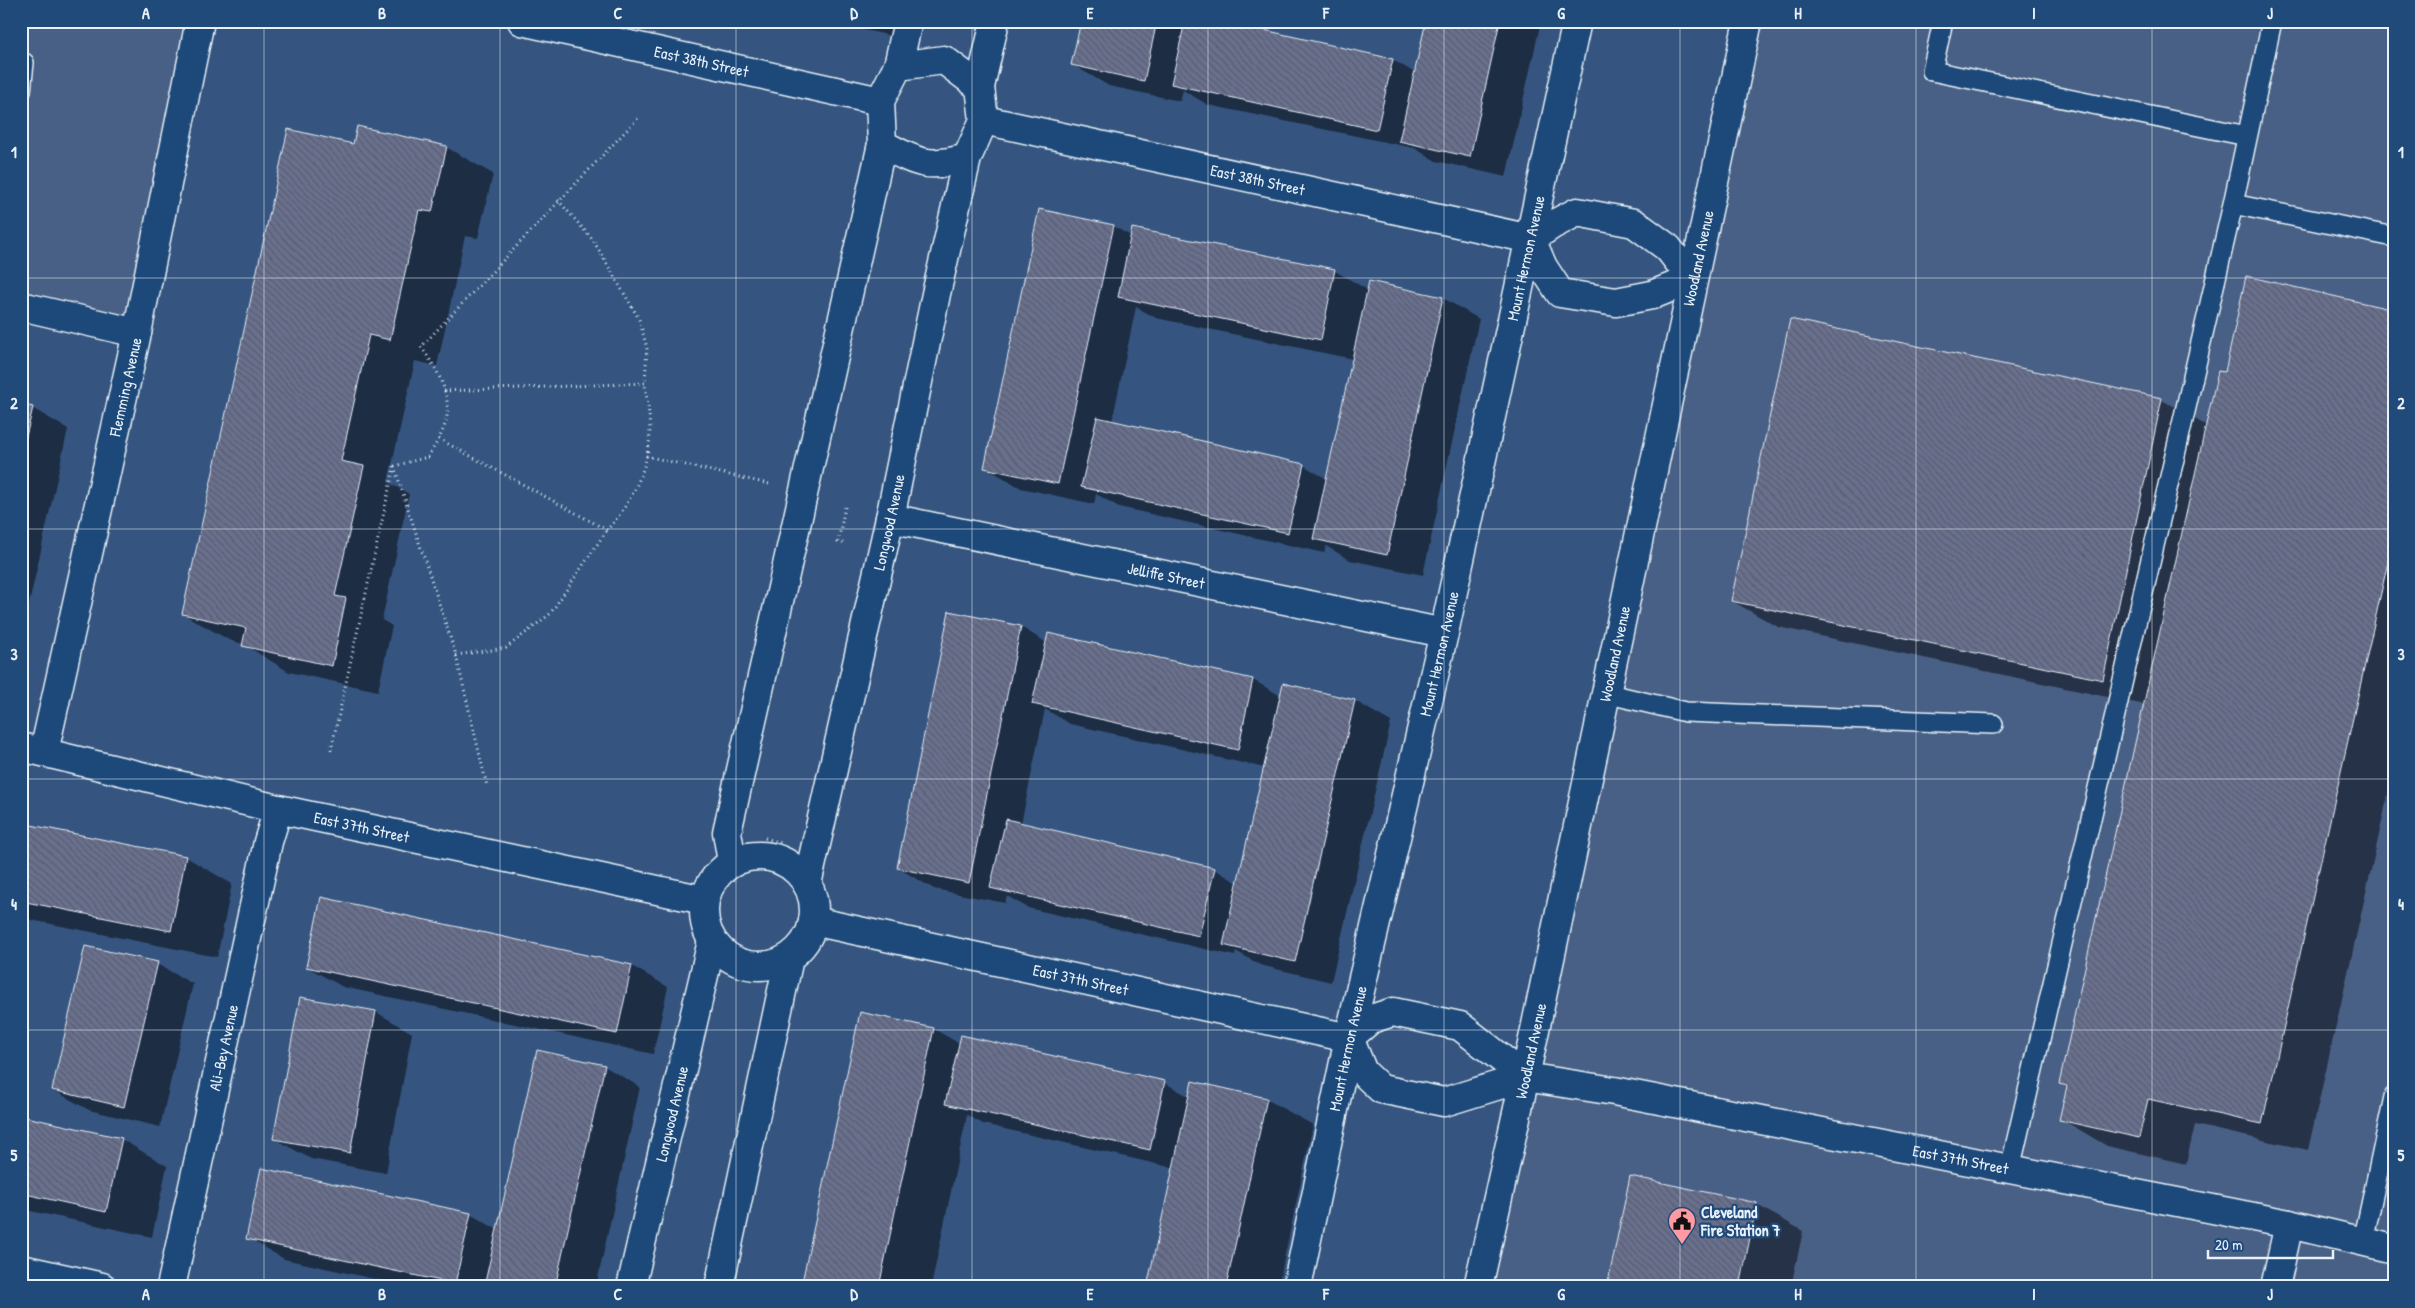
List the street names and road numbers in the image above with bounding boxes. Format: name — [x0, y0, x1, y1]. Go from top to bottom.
street label: East 38th Street — [652, 40, 751, 82]
street label: East 38th Street — [1208, 159, 1307, 201]
street label: Mount Hermon Avenue — [1501, 193, 1550, 323]
street label: Woodland Avenue — [1677, 208, 1719, 308]
street label: Flemming Avenue — [103, 335, 147, 439]
street label: Longwood Avenue — [868, 472, 910, 572]
street label: Jelliffe Street — [1125, 557, 1207, 594]
street label: Mount Hermon Avenue — [1414, 589, 1464, 718]
street label: Woodland Avenue — [1594, 603, 1635, 703]
street label: East 37th Street — [312, 806, 412, 848]
street label: East 37th Street — [1031, 958, 1131, 1001]
street label: Mount Hermon Avenue — [1323, 983, 1372, 1113]
street label: Woodland Avenue — [1509, 1000, 1551, 1101]
street label: Ali-Bey Avenue — [203, 1002, 243, 1093]
street label: Longwood Avenue — [650, 1063, 694, 1164]
street label: East 37th Street — [1911, 1139, 2011, 1180]

